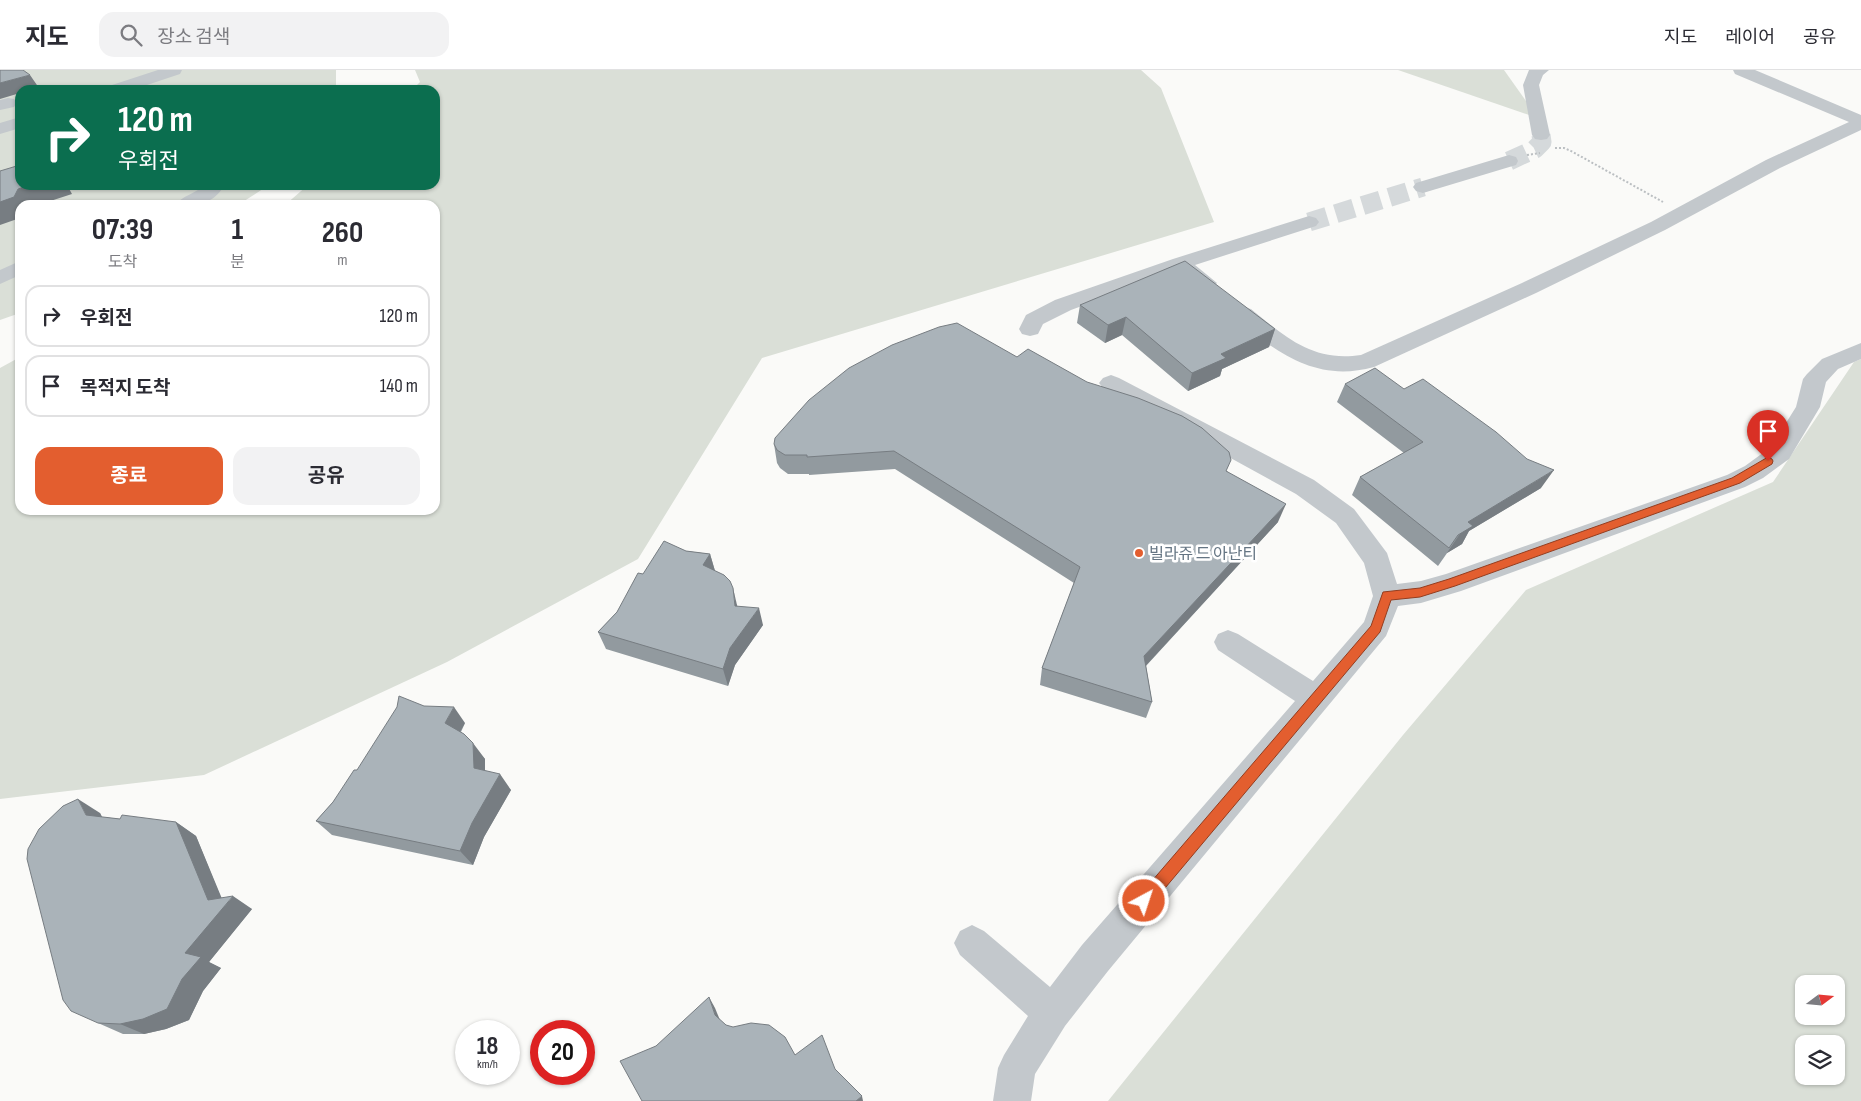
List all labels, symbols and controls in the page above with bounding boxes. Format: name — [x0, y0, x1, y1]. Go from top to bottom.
search box — [99, 12, 449, 57]
icon: search — [117, 21, 145, 49]
text: 지도 — [25, 23, 69, 52]
text: 장소 검색 — [157, 26, 230, 49]
text: 지도 — [1664, 27, 1697, 48]
text: 레이어 — [1725, 27, 1775, 48]
text: 공유 — [1803, 27, 1836, 48]
text: 120 m — [118, 99, 193, 142]
icon: right — [35, 105, 100, 170]
text: 우회전 — [118, 148, 179, 175]
text: 07:39 — [92, 212, 153, 248]
text: 1 — [232, 212, 243, 248]
text: 260 — [322, 215, 363, 251]
text: m — [337, 251, 348, 270]
text: 도착 — [108, 253, 137, 272]
text: 분 — [230, 253, 245, 272]
icon: right — [37, 302, 65, 330]
text: 120 m — [380, 305, 418, 328]
text: 우회전 — [80, 307, 132, 330]
icon: arrive — [37, 372, 65, 400]
text: 140 m — [380, 375, 418, 398]
text: 목적지 도착 — [80, 377, 170, 400]
pin — [1747, 410, 1789, 461]
icon: arrive — [1754, 417, 1782, 445]
button: 종료 — [35, 447, 223, 505]
button: 공유 — [233, 447, 420, 505]
place label: 빌라쥬 드 아난티 — [1149, 545, 1257, 564]
marker: 빌라쥬 드 아난티 — [1133, 547, 1145, 559]
position arrow — [1117, 874, 1169, 926]
north arrow — [1795, 975, 1845, 1025]
map controls — [1795, 975, 1845, 1085]
speed limit sign: 20 — [530, 1020, 595, 1085]
text: 18 — [477, 1031, 498, 1062]
button: layers — [1795, 1035, 1845, 1085]
text: km/h — [477, 1057, 498, 1072]

